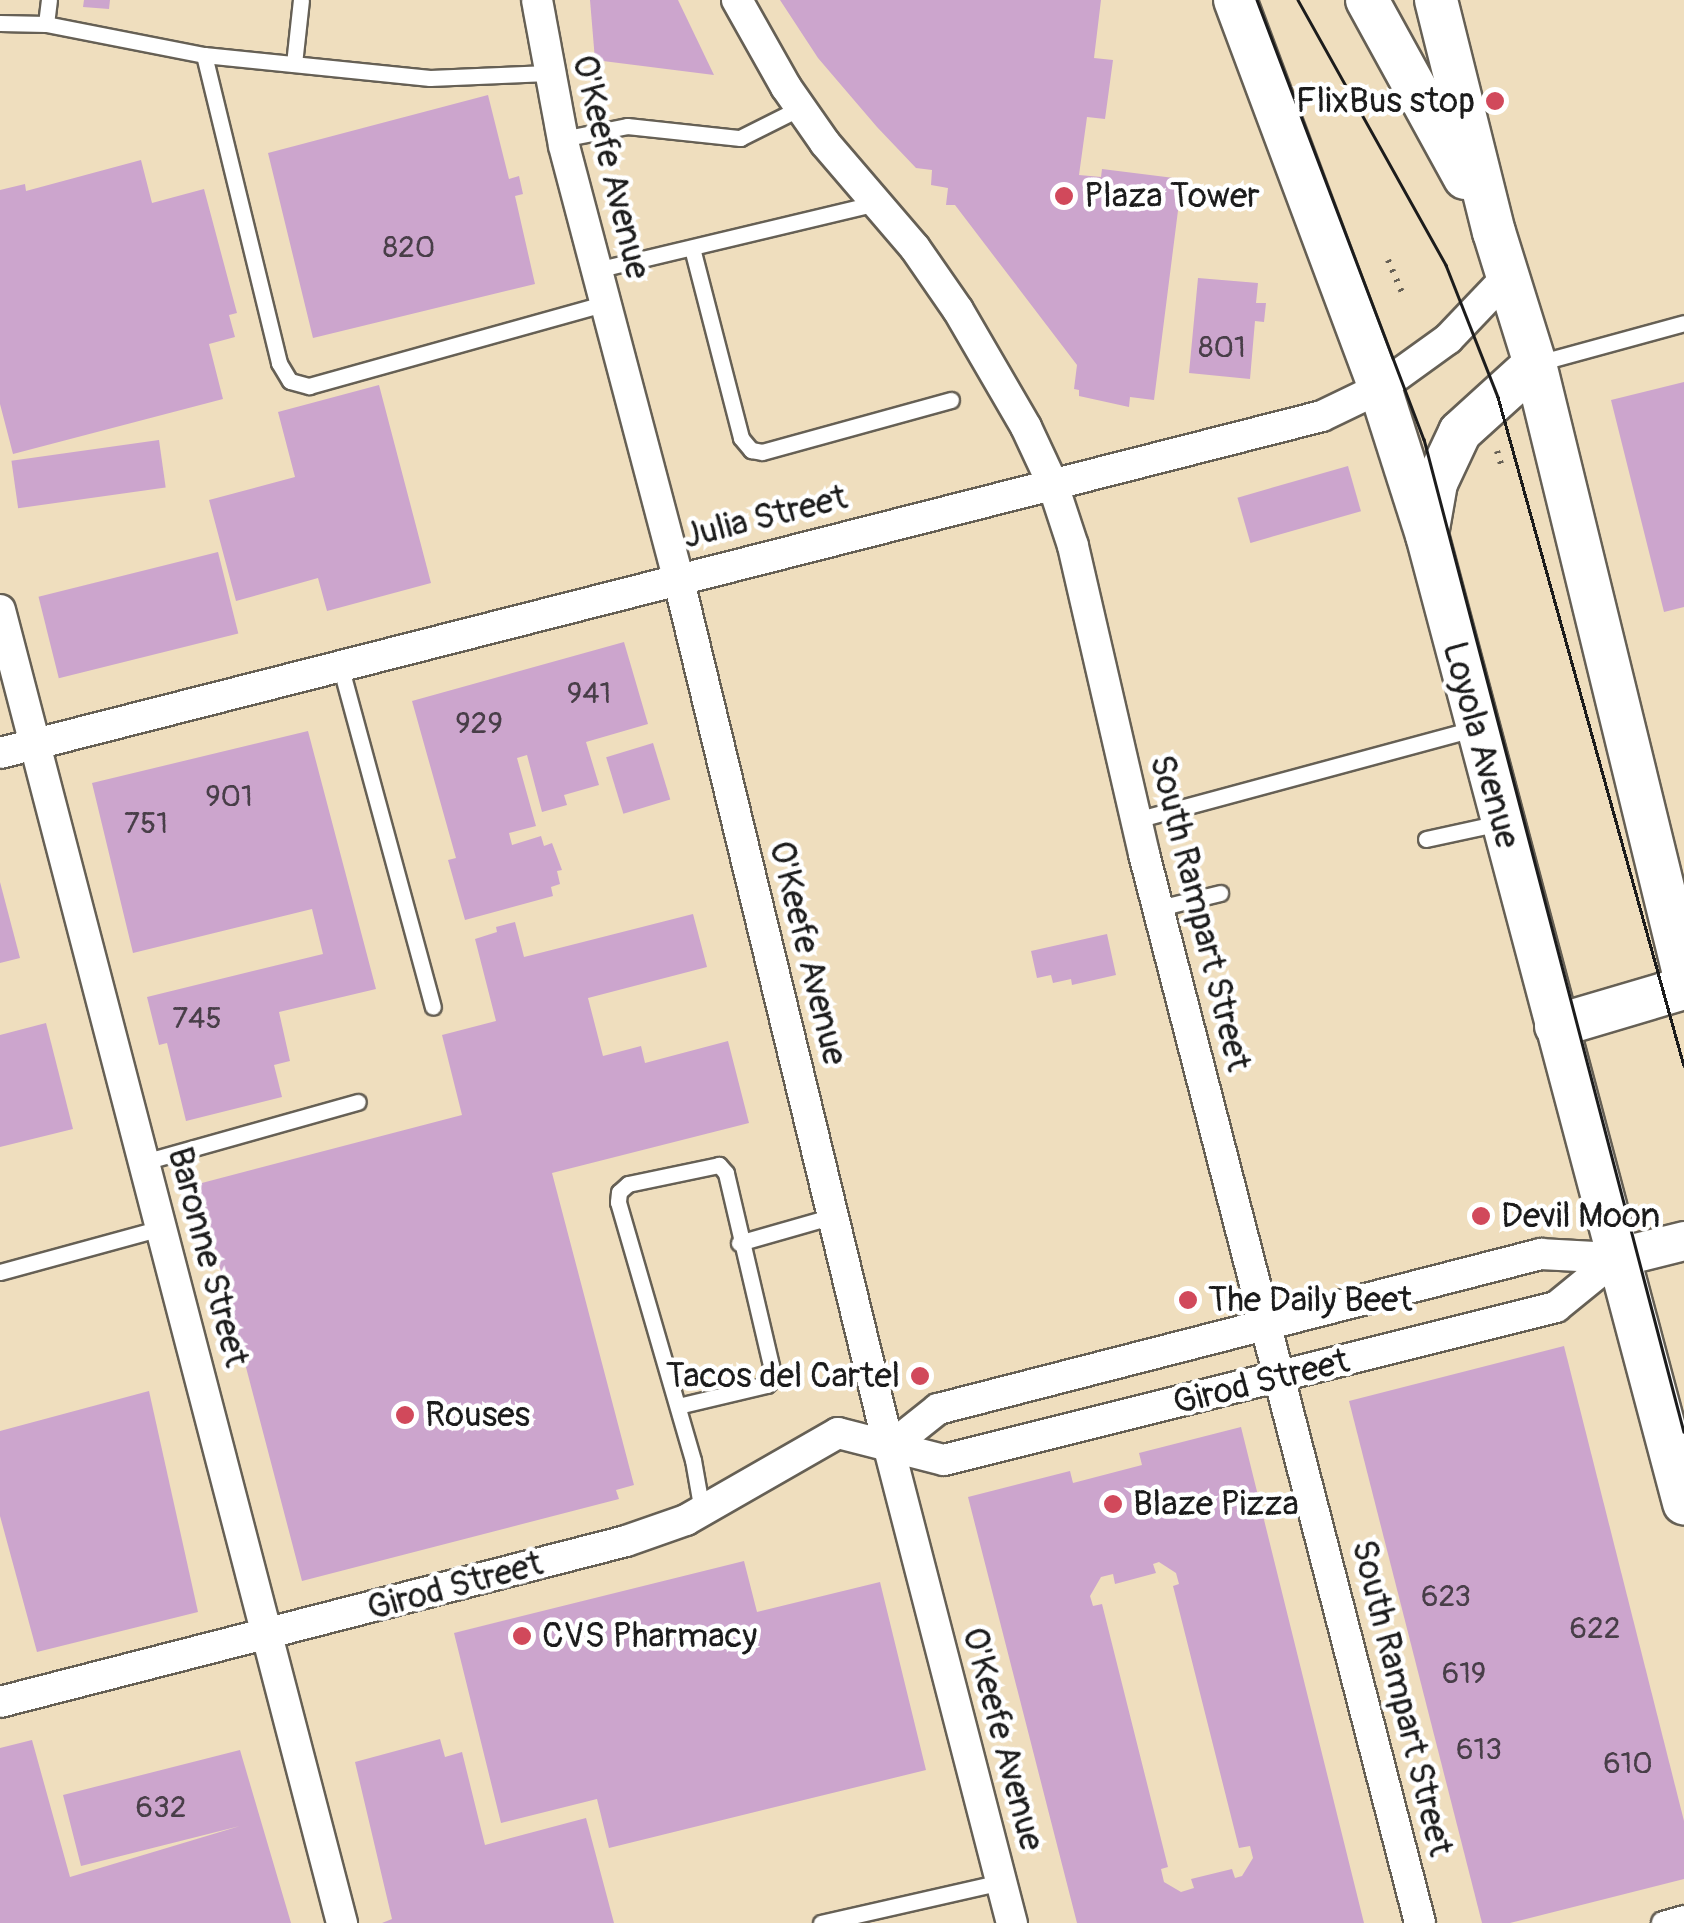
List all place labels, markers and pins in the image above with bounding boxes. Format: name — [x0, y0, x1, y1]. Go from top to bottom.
place label: FlixBus stop — [1296, 80, 1475, 122]
marker: FlixBus stop — [1484, 90, 1506, 112]
place label: Plaza Tower — [1084, 175, 1260, 217]
marker: Plaza Tower — [1053, 185, 1075, 207]
place label: Devil Moon — [1501, 1195, 1660, 1237]
marker: Devil Moon — [1470, 1205, 1492, 1227]
place label: The Daily Beet — [1208, 1279, 1412, 1321]
marker: The Daily Beet — [1177, 1289, 1199, 1311]
place label: Tacos del Cartel — [666, 1355, 900, 1397]
marker: Tacos del Cartel — [909, 1365, 931, 1387]
place label: Rouses — [425, 1394, 530, 1436]
marker: Rouses — [394, 1404, 416, 1426]
place label: Blaze Pizza — [1133, 1483, 1299, 1525]
marker: Blaze Pizza — [1102, 1493, 1124, 1515]
place label: CVS Pharmacy — [542, 1615, 757, 1657]
marker: CVS Pharmacy — [511, 1625, 533, 1647]

